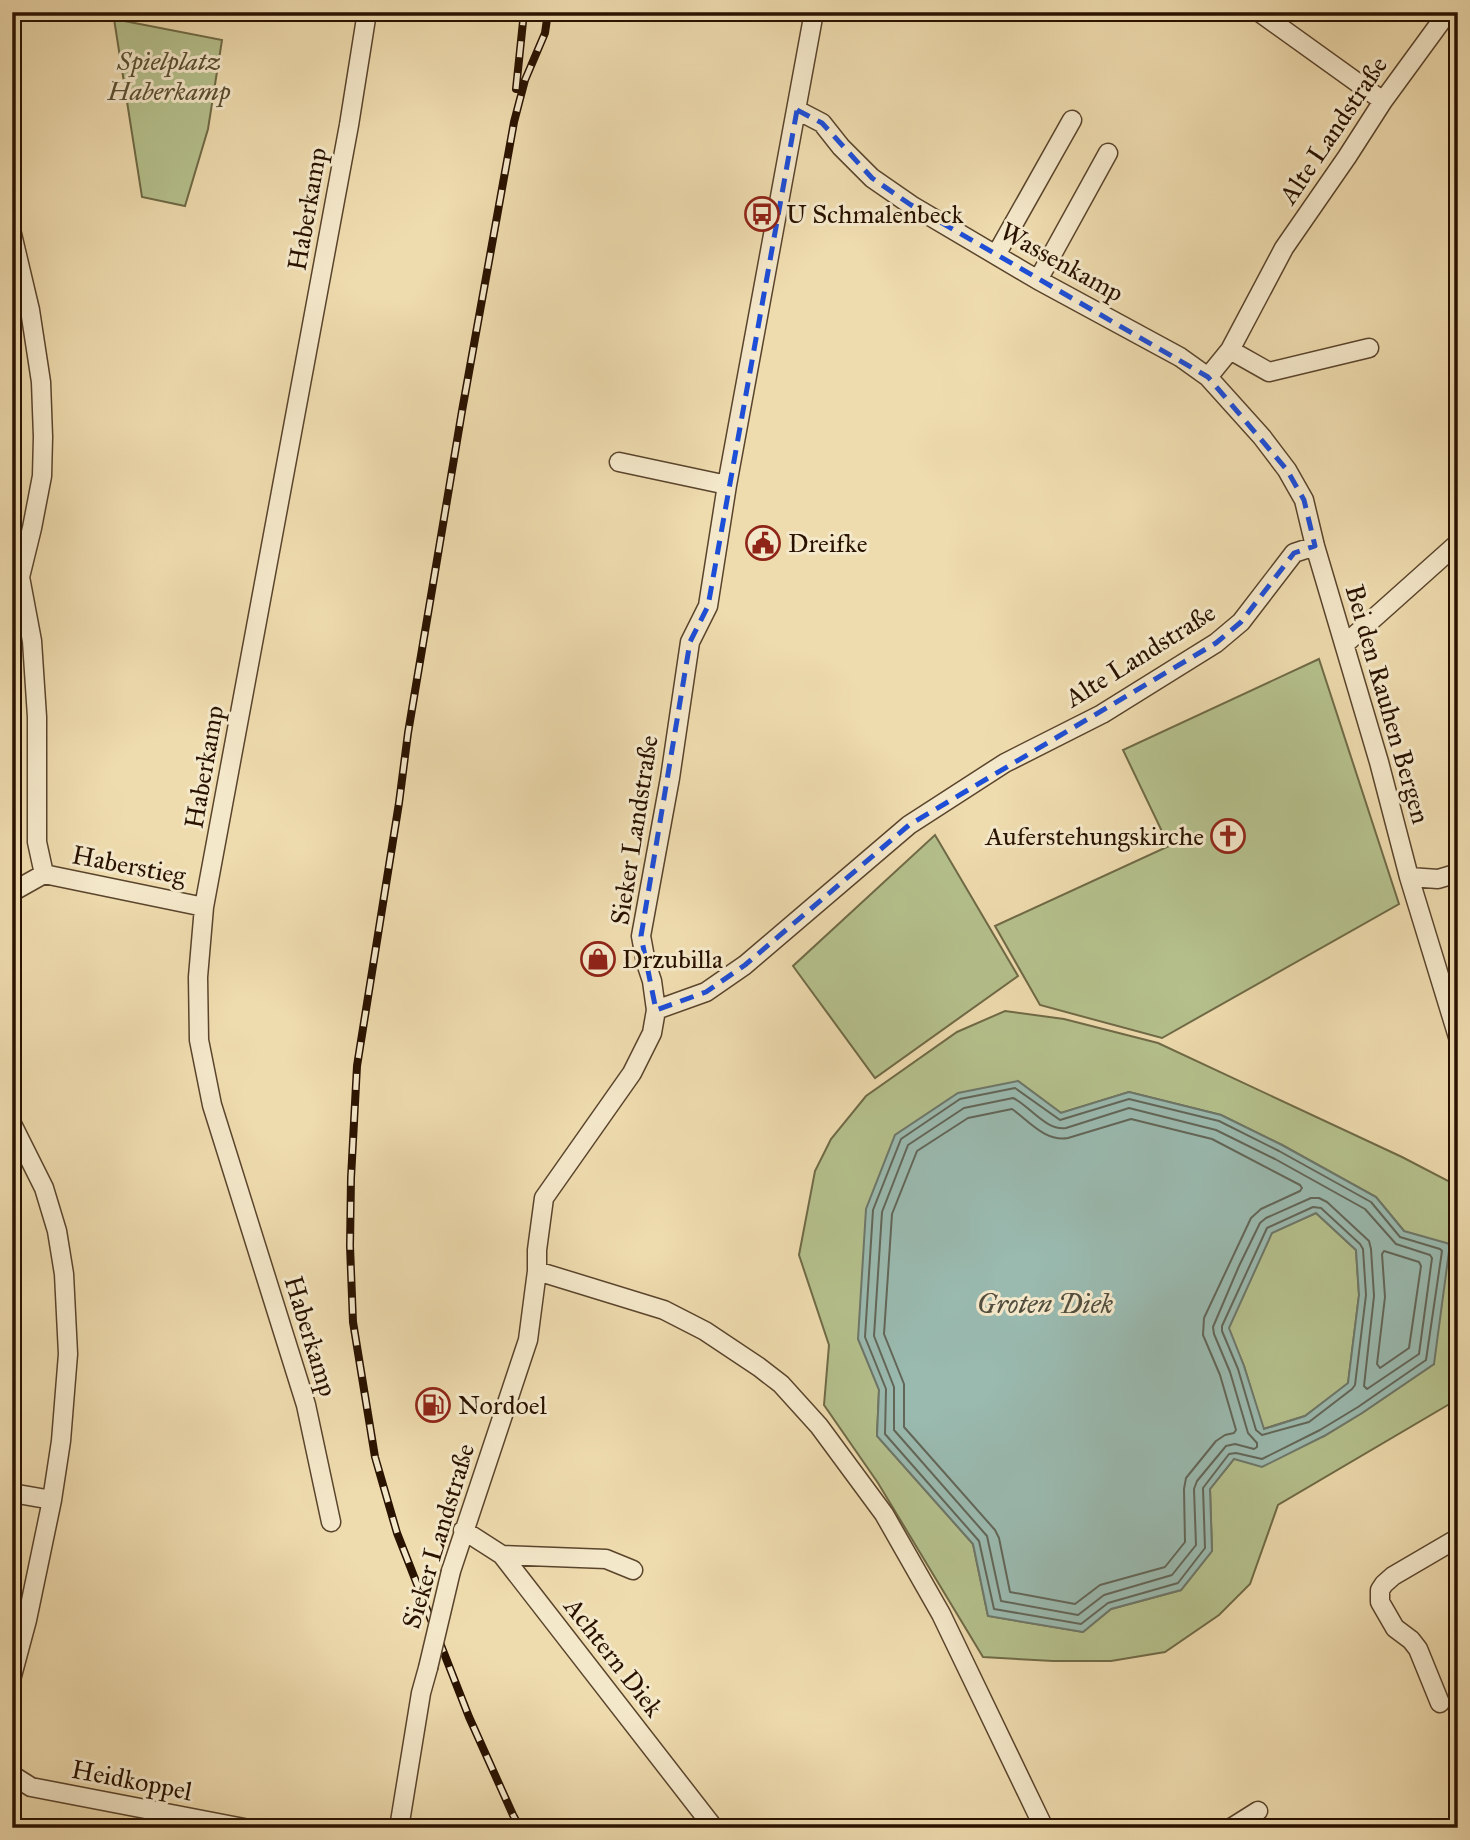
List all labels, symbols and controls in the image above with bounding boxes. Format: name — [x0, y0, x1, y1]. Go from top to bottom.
park label: Spielplatz Haberkamp — [106, 45, 231, 108]
street label: Alte Landstraße — [1271, 50, 1394, 211]
street label: Haberkamp — [280, 145, 334, 273]
bus stop icon: U Schmalenbeck — [743, 195, 781, 233]
place label: U Schmalenbeck — [786, 198, 964, 230]
street label: Wassenkamp — [995, 215, 1129, 309]
public building icon: Dreifke — [744, 524, 782, 562]
place label: Dreifke — [788, 527, 868, 559]
street label: Bei den Rauhen Bergen — [1339, 581, 1437, 827]
street label: Alte Landstraße — [1058, 596, 1221, 714]
street label: Haberkamp — [177, 703, 231, 831]
street label: Sieker Landstraße — [603, 733, 665, 927]
church icon: Auferstehungskirche — [1209, 817, 1247, 855]
place label: Auferstehungskirche — [985, 820, 1204, 852]
street label: Haberstieg — [69, 838, 190, 892]
shop icon: Drzubilla — [579, 940, 617, 978]
place label: Drzubilla — [622, 943, 723, 975]
street label: Haberkamp — [278, 1272, 344, 1400]
water label: Groten Diek — [977, 1286, 1114, 1321]
fuel station icon: Nordoel — [414, 1386, 452, 1424]
place label: Nordoel — [458, 1389, 547, 1421]
street label: Sieker Landstraße — [395, 1439, 481, 1632]
street label: Achtern Diek — [557, 1590, 671, 1724]
street label: Heidkoppel — [69, 1753, 195, 1807]

